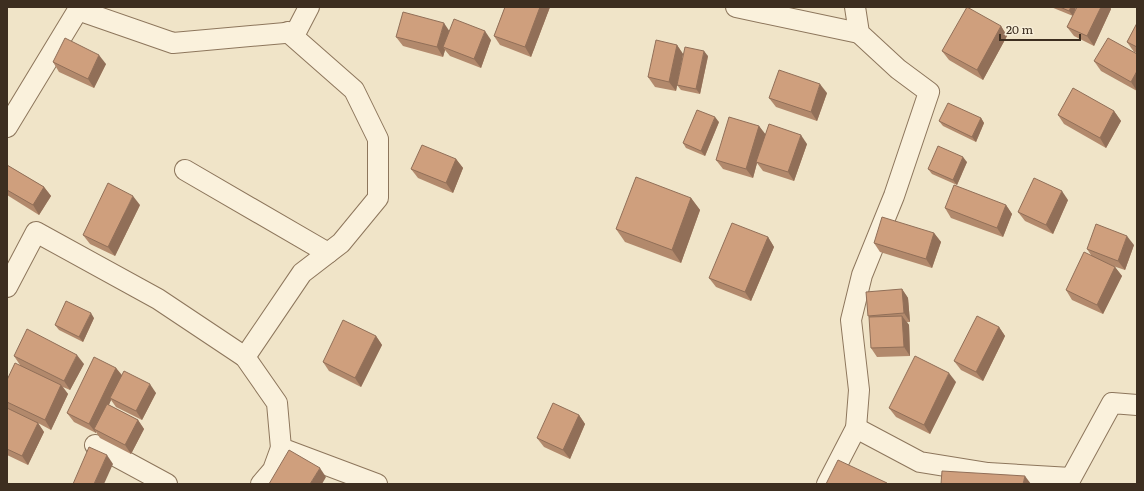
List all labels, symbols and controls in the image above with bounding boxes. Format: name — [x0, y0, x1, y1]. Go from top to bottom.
scale bar — [1000, 16, 1080, 42]
text: 20 m — [1006, 20, 1033, 38]

